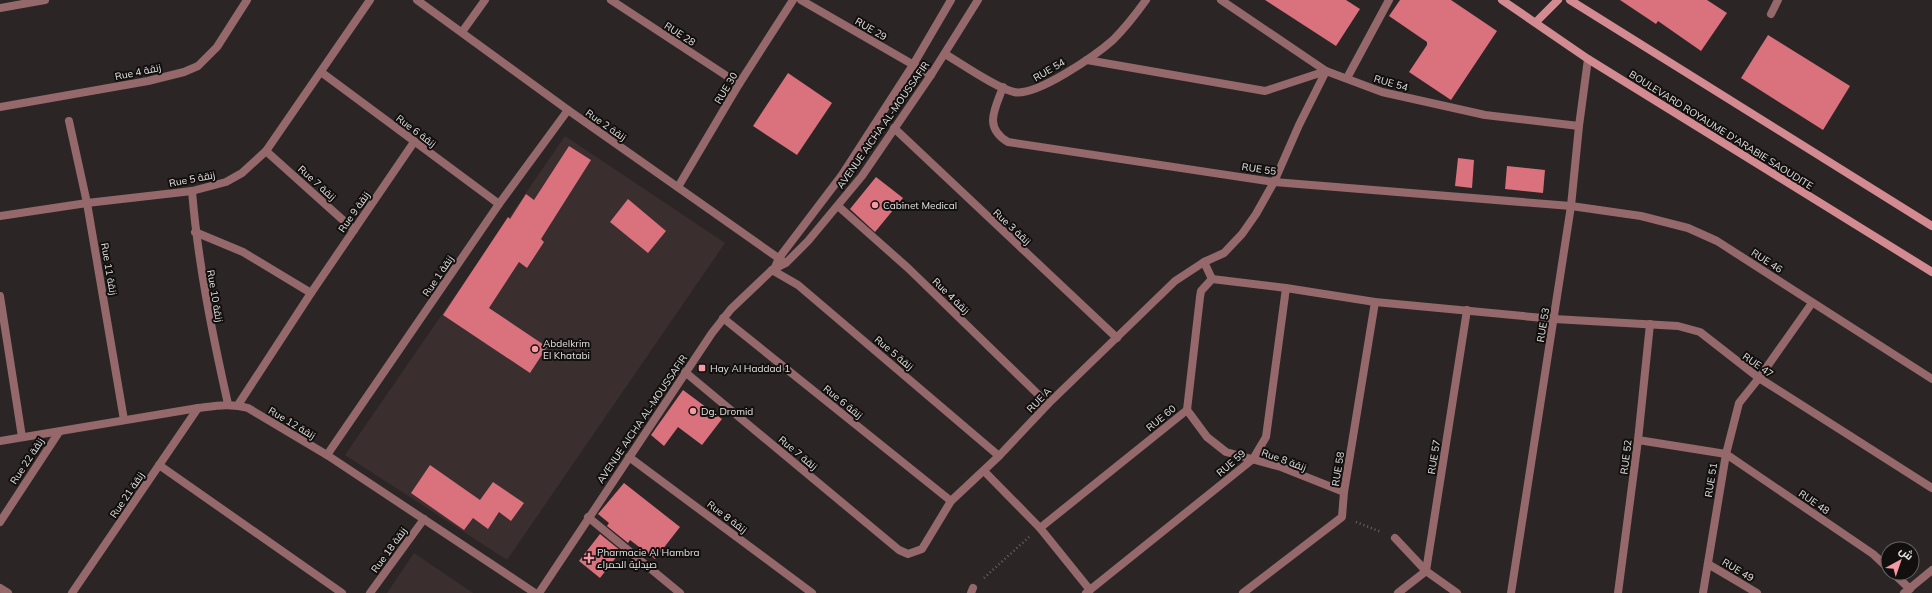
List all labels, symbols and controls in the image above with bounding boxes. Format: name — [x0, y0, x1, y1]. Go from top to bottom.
street label: RUE 29 — [853, 15, 889, 43]
street label: RUE 28 — [662, 19, 698, 49]
street label: RUE 54 — [1031, 56, 1067, 84]
street label: AVENUE AICHA AL-MOUSSAFIR — [834, 59, 932, 191]
street label: Rue 4 زنقة — [114, 61, 162, 83]
street label: BOULEVARD ROYAUME D'ARABIE SAOUDITE — [1627, 68, 1816, 192]
street label: RUE 30 — [711, 70, 741, 106]
street label: RUE 54 — [1373, 72, 1409, 94]
street label: Rue 2 زنقة — [583, 106, 629, 144]
street label: Rue 6 زنقة — [393, 112, 439, 150]
street label: RUE 55 — [1241, 160, 1277, 178]
street label: Rue 7 زنقة — [295, 162, 339, 204]
street label: Rue 5 زنقة — [168, 168, 216, 190]
street label: Rue 9 زنقة — [335, 189, 373, 235]
place label: Cabinet Medical — [883, 199, 957, 212]
marker: Cabinet Medical — [870, 200, 880, 210]
street label: Rue 3 زنقة — [990, 206, 1034, 248]
street label: Rue 11 زنقة — [98, 242, 120, 296]
street label: RUE 46 — [1749, 246, 1785, 276]
street label: Rue 1 زنقة — [420, 253, 456, 299]
street label: Rue 10 زنقة — [204, 269, 226, 323]
street label: Rue 4 زنقة — [930, 275, 972, 317]
street label: RUE 53 — [1534, 307, 1552, 343]
street label: Rue 5 زنقة — [872, 333, 916, 373]
place label: Abdelkrim El Khatabi — [543, 337, 590, 362]
marker: Abdelkrim El Khatabi — [530, 344, 540, 354]
street label: RUE 47 — [1740, 350, 1776, 380]
street label: AVENUE AICHA AL-MOUSSAFIR — [594, 352, 690, 486]
place label: Hay Al Haddad 1 — [710, 362, 790, 375]
marker: Hay Al Haddad 1 — [697, 363, 707, 373]
street label: Rue 6 زنقة — [821, 382, 865, 422]
street label: RUE A — [1024, 384, 1055, 415]
street label: RUE 60 — [1143, 402, 1179, 434]
street label: Rue 12 زنقة — [266, 404, 318, 442]
place label: Dg. Dromid — [701, 405, 753, 418]
marker: Dg. Dromid — [688, 406, 698, 416]
street label: Rue 7 زنقة — [776, 433, 820, 473]
street label: Rue 22 زنقة — [7, 435, 47, 487]
street label: RUE 57 — [1425, 439, 1443, 475]
street label: RUE 52 — [1617, 439, 1635, 475]
street label: Rue 8 زنقة — [1260, 446, 1308, 474]
street label: RUE 59 — [1214, 447, 1248, 479]
street label: RUE 58 — [1329, 451, 1347, 487]
street label: RUE 51 — [1702, 462, 1720, 498]
street label: Rue 21 زنقة — [107, 469, 147, 521]
street label: RUE 48 — [1796, 487, 1832, 517]
street label: Rue 8 زنقة — [704, 498, 750, 536]
street label: Rue 18 زنقة — [368, 525, 410, 575]
north arrow — [1880, 541, 1920, 581]
text: ش — [1897, 543, 1916, 563]
place label: Pharmacie Al Hambra صيدلية الحمراء — [597, 546, 700, 571]
marker: Pharmacie Al Hambra صيدلية الحمراء — [584, 553, 594, 563]
street label: RUE 49 — [1720, 555, 1756, 585]

